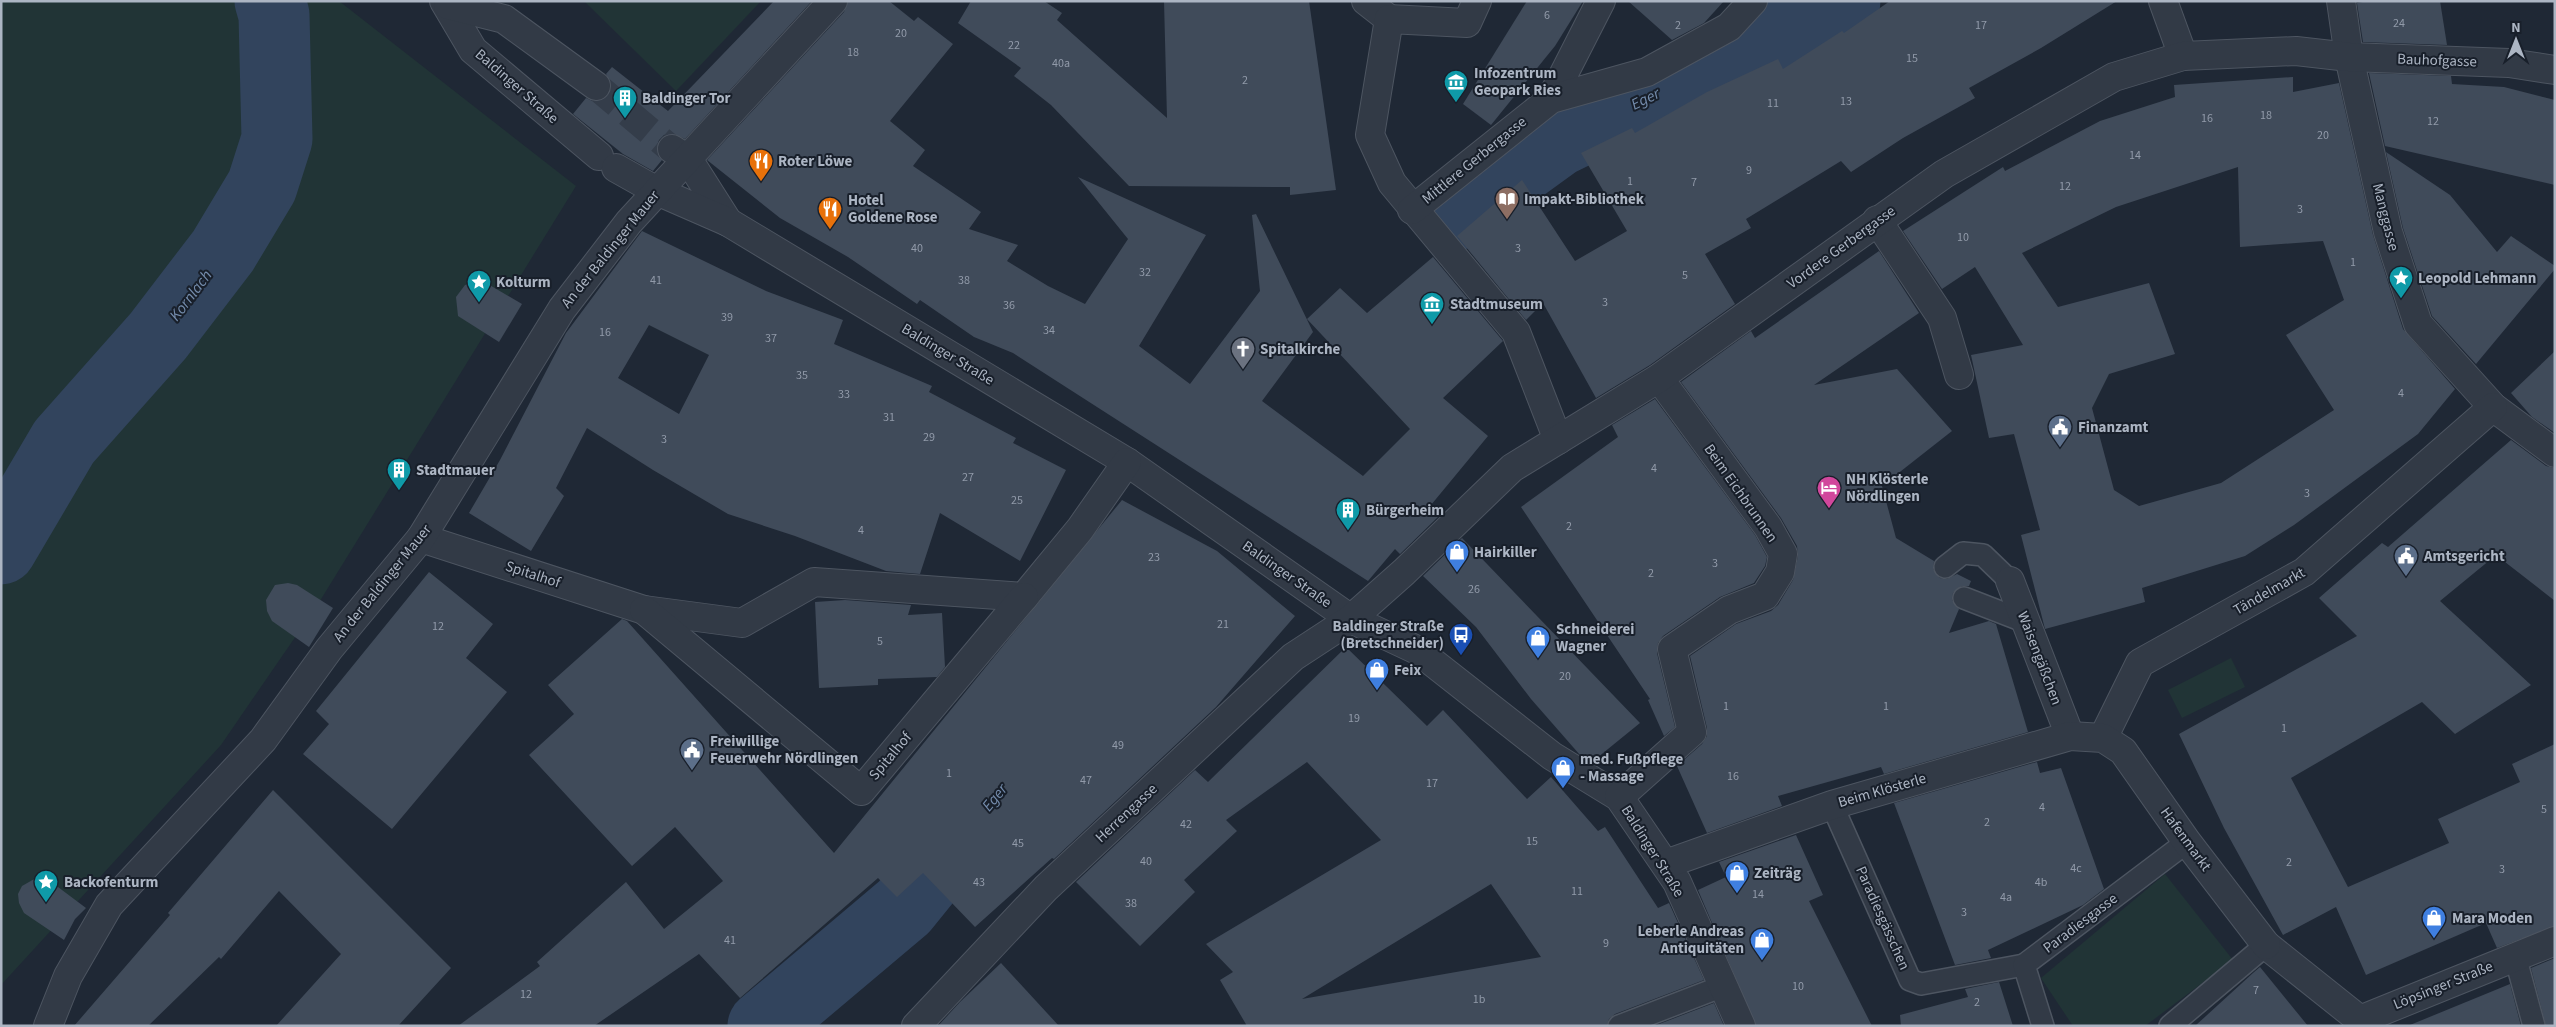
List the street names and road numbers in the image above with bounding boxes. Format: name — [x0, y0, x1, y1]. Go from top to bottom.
street label: Baldinger Straße — [470, 44, 563, 129]
street label: Bauhofgasse — [2397, 49, 2477, 72]
street label: Mittlere Gerbergasse — [1418, 112, 1531, 209]
street label: Manggasse — [2367, 181, 2404, 253]
street label: An der Baldinger Mauer — [556, 185, 665, 313]
street label: Vordere Gerbergasse — [1783, 201, 1900, 294]
street label: Baldinger Straße — [897, 318, 998, 390]
street label: Beim Eichbrunnen — [1699, 440, 1782, 547]
street label: An der Baldinger Mauer — [328, 519, 437, 647]
street label: Baldinger Straße — [1238, 536, 1336, 613]
street label: Spitalhof — [503, 556, 564, 593]
street label: Tändelmarkt — [2229, 562, 2309, 620]
street label: Waisengäßchen — [2012, 608, 2067, 708]
street label: Spitalhof — [864, 727, 917, 785]
street label: Beim Klösterle — [1836, 768, 1929, 813]
street label: Herrengasse — [1091, 779, 1162, 848]
street label: Baldinger Straße — [1616, 801, 1689, 901]
street label: Hafenmarkt — [2155, 803, 2216, 876]
street label: Paradiesgässchen — [1850, 863, 1915, 973]
street label: Paradiesgasse — [2039, 888, 2122, 958]
street label: Löpsinger Straße — [2390, 956, 2496, 1015]

